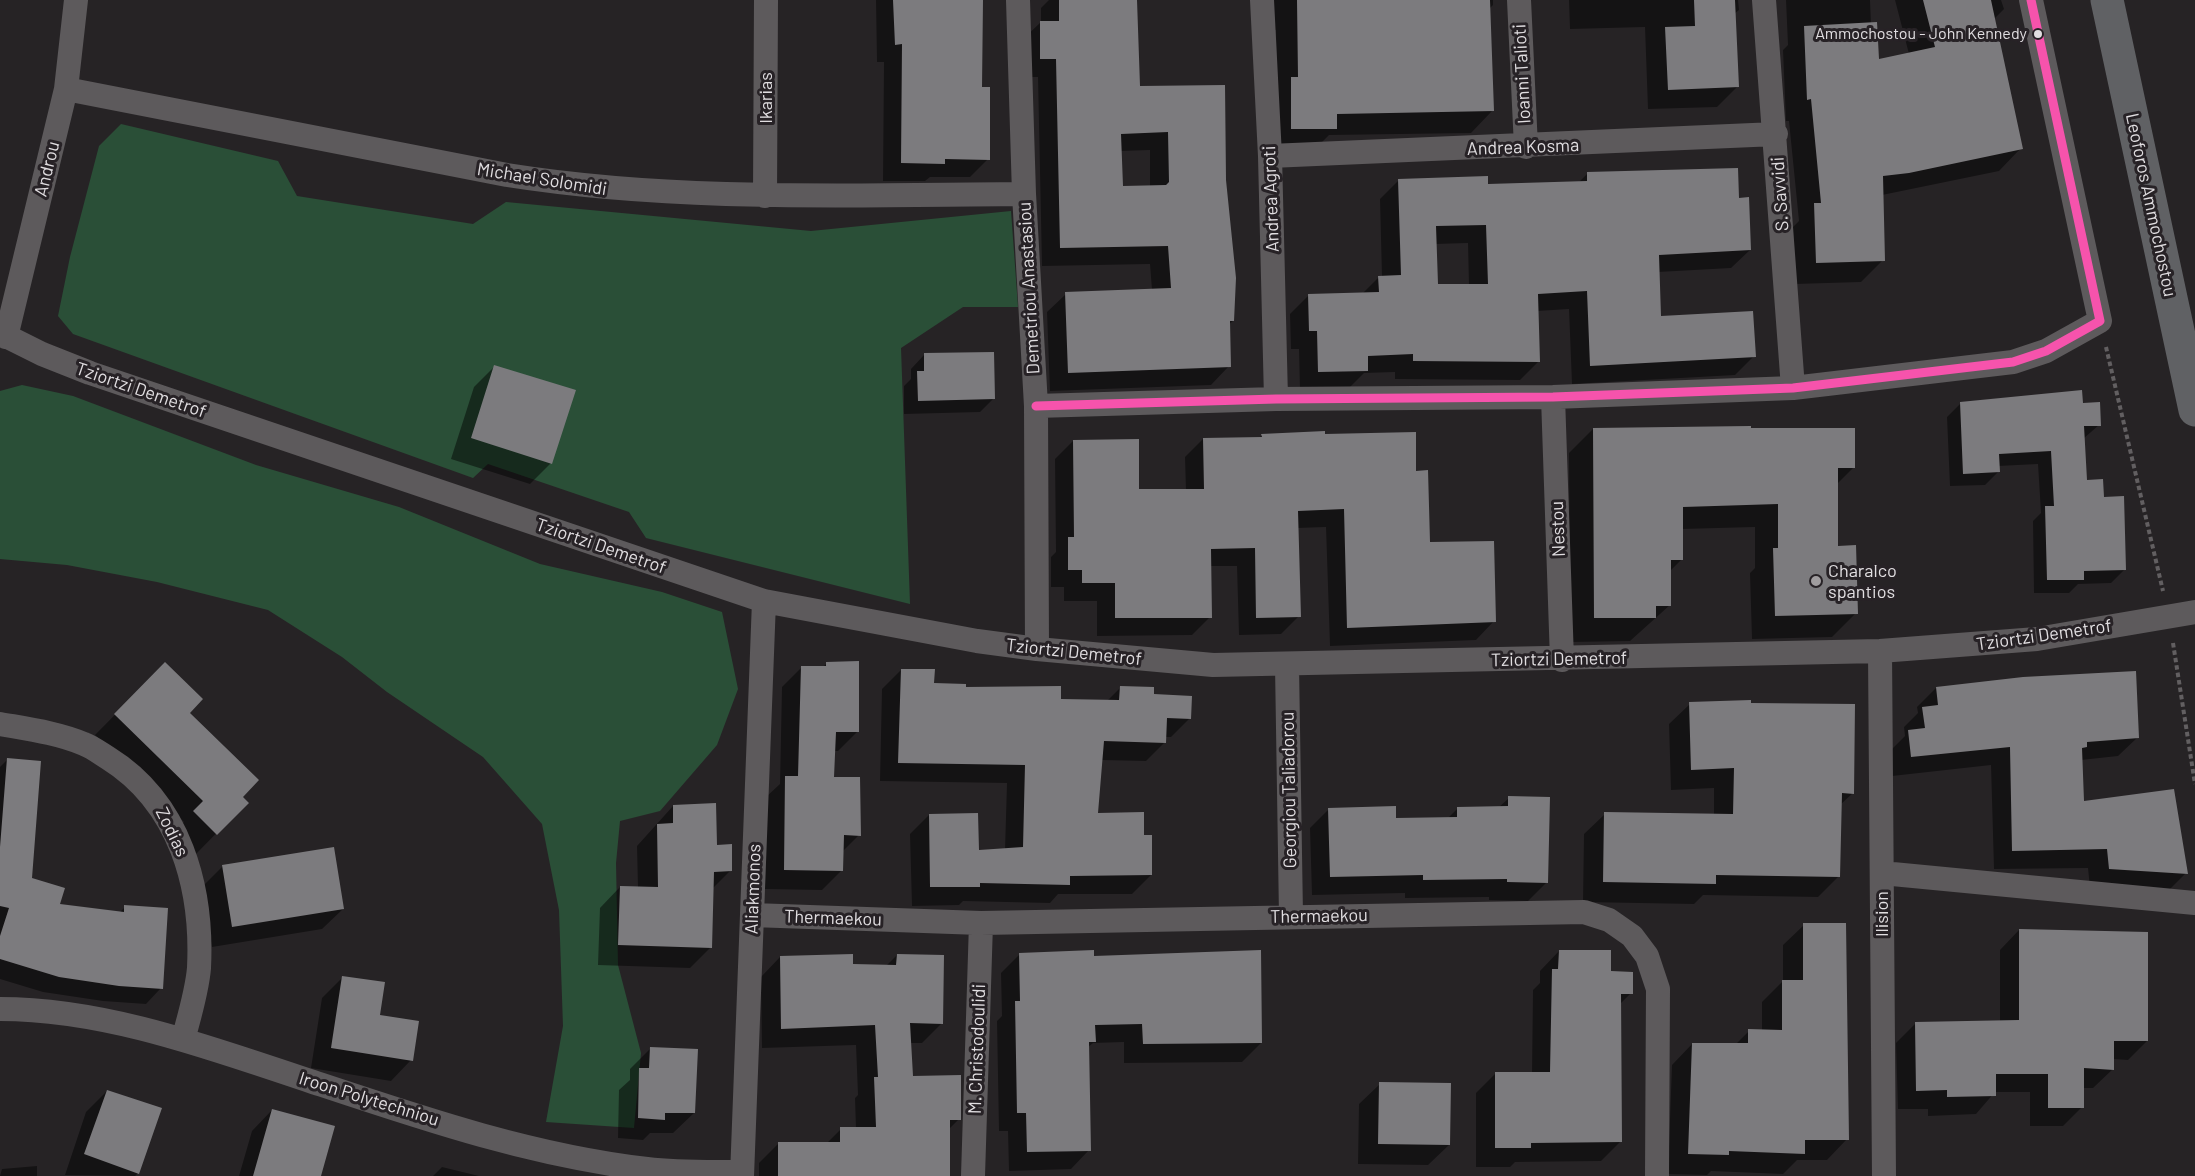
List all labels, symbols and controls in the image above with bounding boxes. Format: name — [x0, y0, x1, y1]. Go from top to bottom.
street label: Ioanni Talioti — [1509, 23, 1535, 125]
place label: Ammochostou - John Kennedy — [1815, 24, 2027, 44]
marker: Ammochostou - John Kennedy — [2032, 28, 2044, 40]
street label: Ikarias — [755, 72, 777, 124]
street label: Leoforos Ammochostou — [2121, 111, 2181, 299]
street label: Andrea Kosma — [1466, 134, 1580, 160]
street label: Androu — [30, 139, 64, 199]
street label: Andrea Agroti — [1258, 145, 1284, 253]
street label: S. Savvidi — [1767, 156, 1793, 232]
street label: Michael Solomidi — [476, 158, 608, 200]
street label: Demetriou Anastasiou — [1014, 201, 1044, 375]
street label: Tziortzi Demetrof — [73, 358, 209, 422]
street label: Nestou — [1546, 501, 1570, 557]
street label: Tziortzi Demetrof — [533, 514, 669, 578]
place label: Charalco spantios — [1828, 560, 1897, 602]
marker: Charalco spantios — [1809, 574, 1823, 588]
street label: Tziortzi Demetrof — [1975, 615, 2113, 655]
street label: Tziortzi Demetrof — [1005, 634, 1143, 670]
street label: Tziortzi Demetrof — [1491, 647, 1627, 671]
street label: Georgiou Taliadorou — [1277, 711, 1301, 869]
street label: Zodias — [151, 804, 193, 860]
street label: Aliakmonos — [741, 843, 765, 935]
street label: Ilision — [1871, 891, 1893, 937]
street label: Thermaekou — [1270, 904, 1368, 928]
street label: Thermaekou — [784, 906, 882, 930]
street label: M. Christodoulidi — [964, 983, 990, 1115]
street label: Iroon Polytechniou — [296, 1067, 442, 1131]

